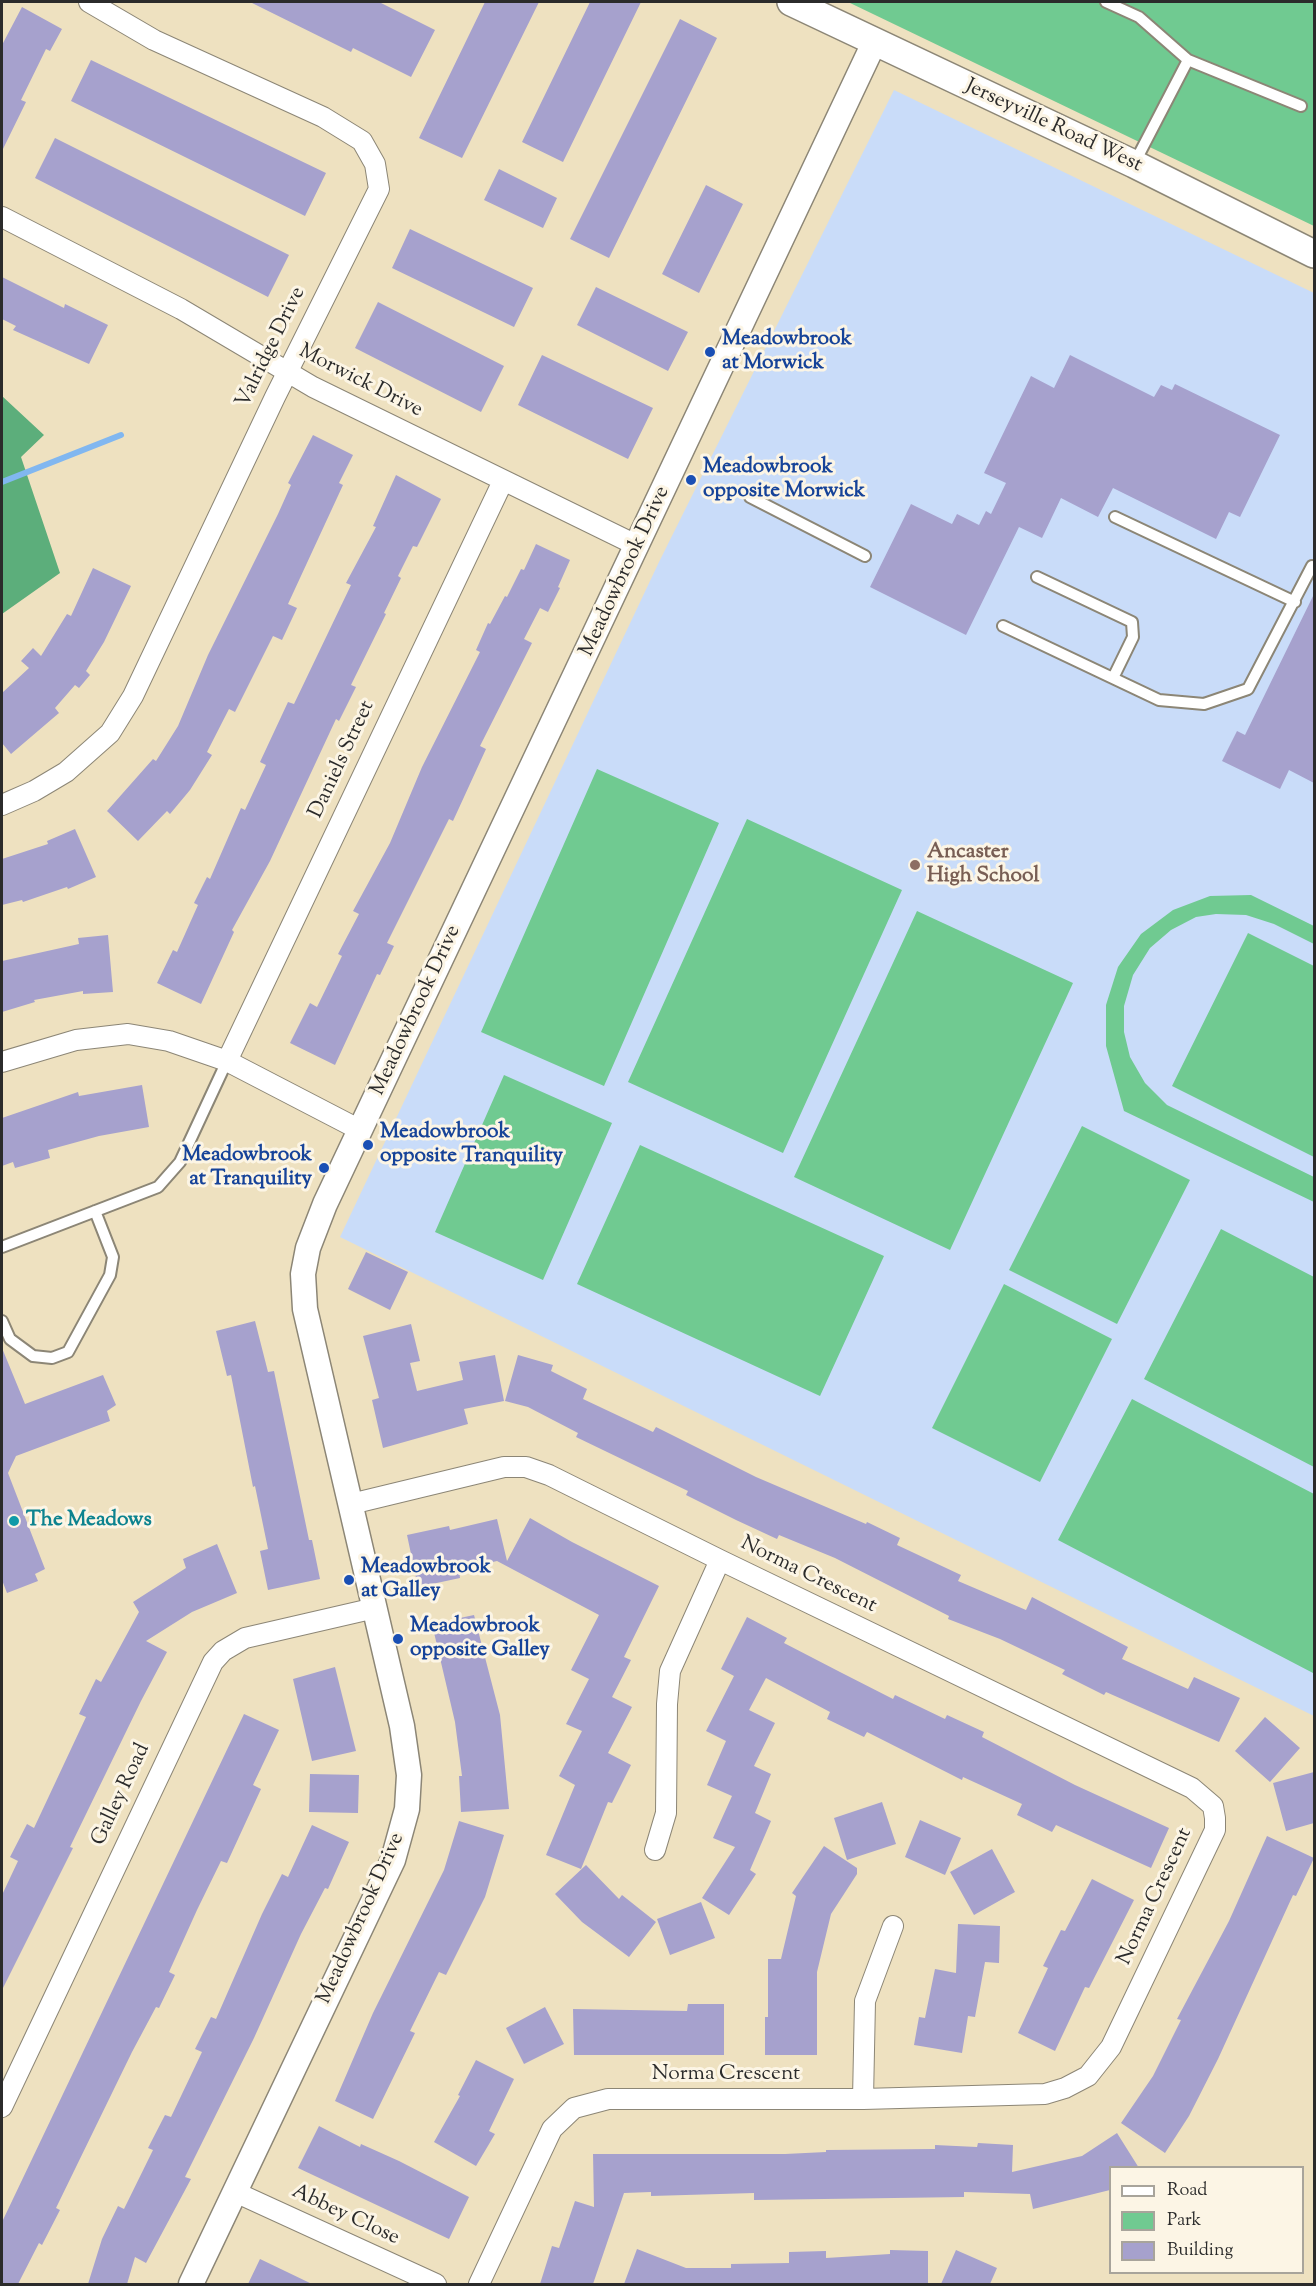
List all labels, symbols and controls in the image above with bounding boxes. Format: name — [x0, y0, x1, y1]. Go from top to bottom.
street label: Jerseyville Road West — [960, 75, 1146, 179]
street label: Valridge Drive — [232, 283, 312, 413]
place label: Meadowbrook at Morwick — [722, 327, 852, 377]
street label: Morwick Drive — [294, 340, 426, 424]
marker: Meadowbrook at Morwick — [703, 345, 717, 359]
place label: Meadowbrook opposite Morwick — [703, 455, 865, 505]
marker: Meadowbrook opposite Morwick — [684, 473, 698, 487]
street label: Meadowbrook Drive — [576, 483, 676, 661]
street label: Daniels Street — [305, 697, 381, 823]
place label: Ancaster High School — [927, 840, 1039, 890]
marker: Ancaster High School — [908, 858, 922, 872]
street label: Meadowbrook Drive — [367, 922, 467, 1100]
place label: Meadowbrook opposite Tranquility — [380, 1120, 563, 1170]
marker: Meadowbrook opposite Tranquility — [361, 1138, 375, 1152]
place label: Meadowbrook at Tranquility — [182, 1143, 312, 1193]
marker: Meadowbrook at Tranquility — [317, 1161, 331, 1175]
place label: The Meadows — [26, 1508, 152, 1534]
marker: The Meadows — [7, 1514, 21, 1528]
street label: Norma Crescent — [736, 1532, 880, 1620]
place label: Meadowbrook at Galley — [361, 1555, 491, 1605]
marker: Meadowbrook at Galley — [342, 1573, 356, 1587]
place label: Meadowbrook opposite Galley — [410, 1614, 550, 1664]
marker: Meadowbrook opposite Galley — [391, 1632, 405, 1646]
street label: Galley Road — [87, 1740, 157, 1850]
street label: Norma Crescent — [1113, 1824, 1199, 1970]
street label: Meadowbrook Drive — [313, 1829, 411, 2009]
street label: Norma Crescent — [652, 2062, 800, 2088]
legend — [1109, 2166, 1304, 2274]
text: Road — [1167, 2178, 1207, 2204]
street label: Abbey Close — [287, 2180, 403, 2252]
text: Park — [1167, 2208, 1201, 2234]
text: Building — [1167, 2238, 1233, 2264]

